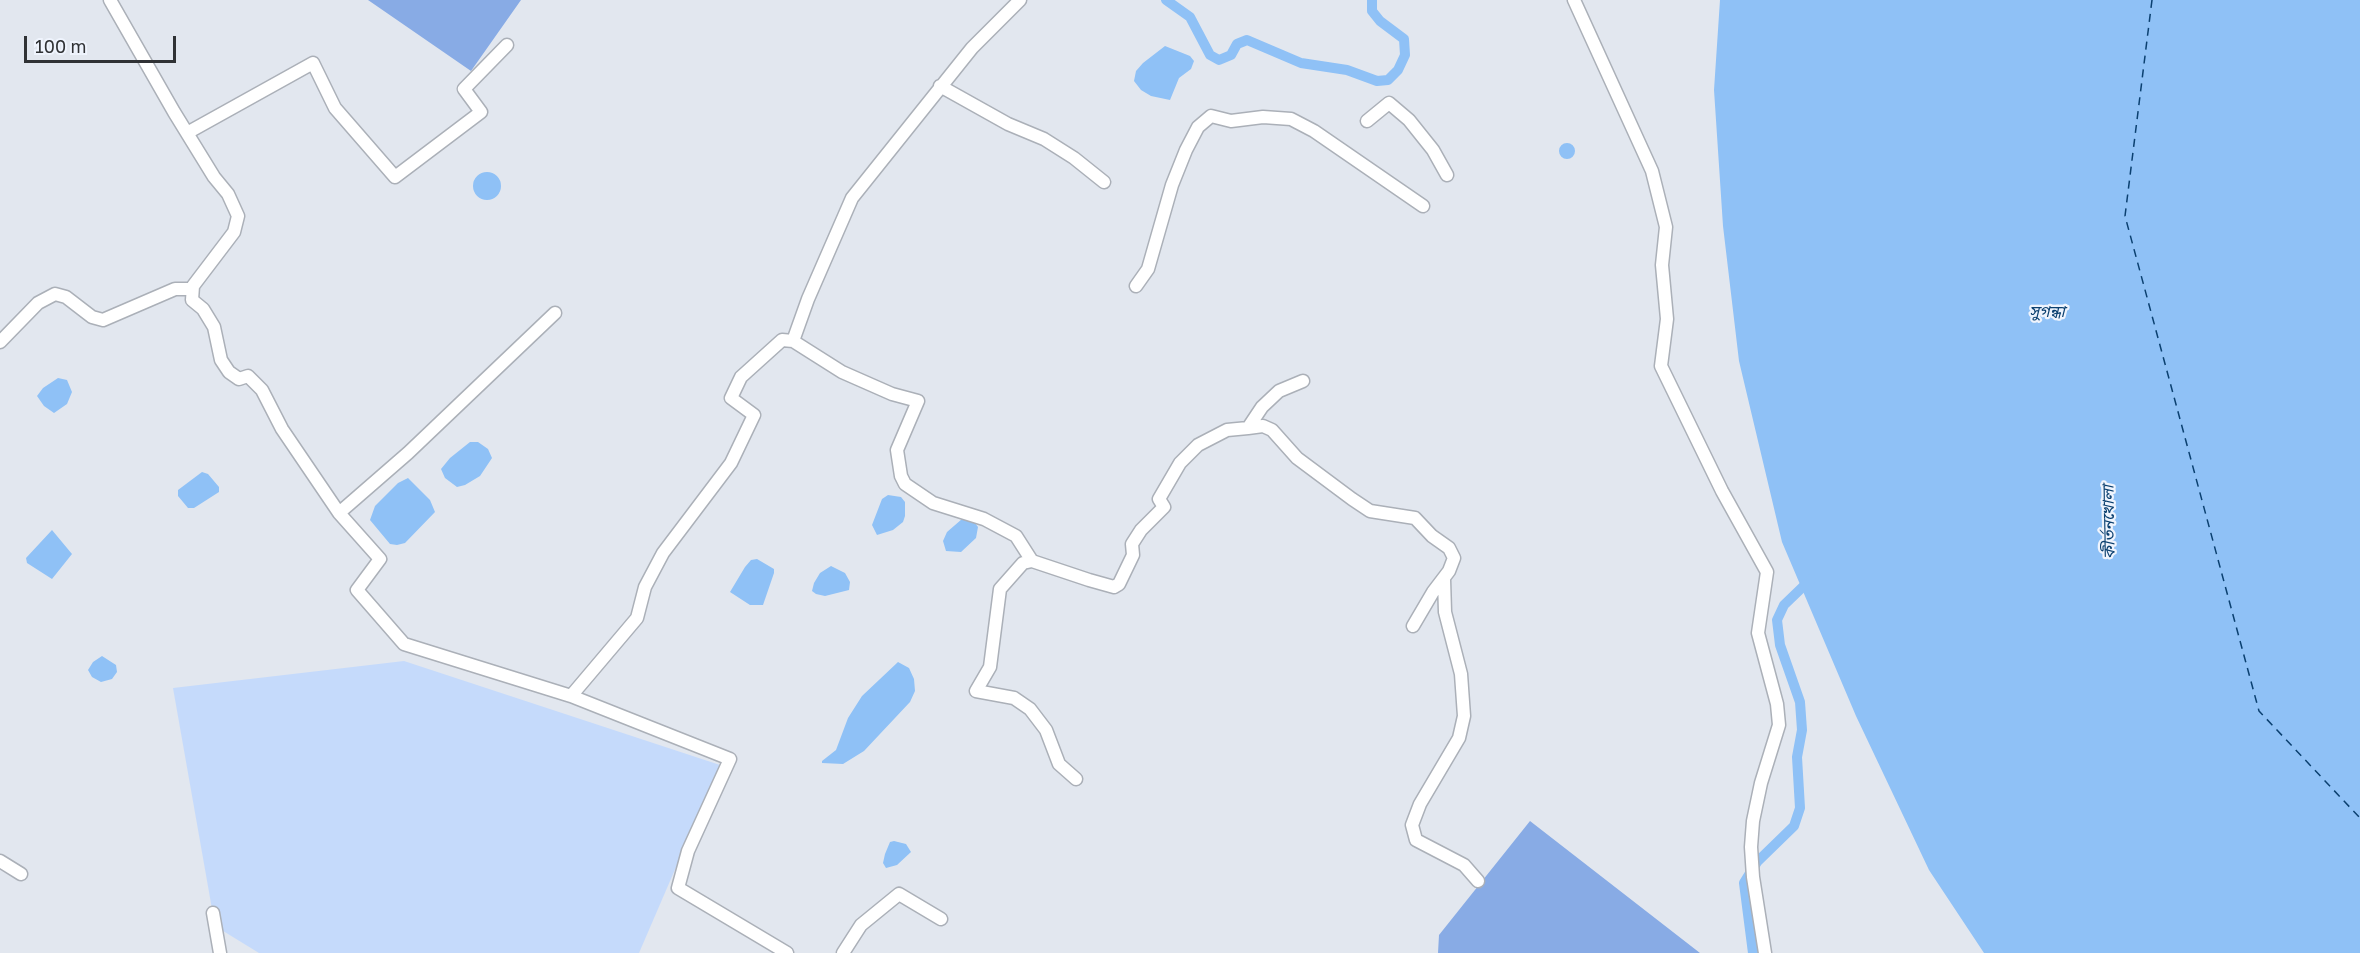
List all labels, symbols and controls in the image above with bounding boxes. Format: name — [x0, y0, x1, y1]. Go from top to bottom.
scale bar — [27, 24, 178, 62]
text: 100 m — [35, 35, 86, 57]
water label: সুগন্ধা — [2029, 302, 2065, 322]
water label: কীর্তনখোলা — [2099, 485, 2119, 559]

